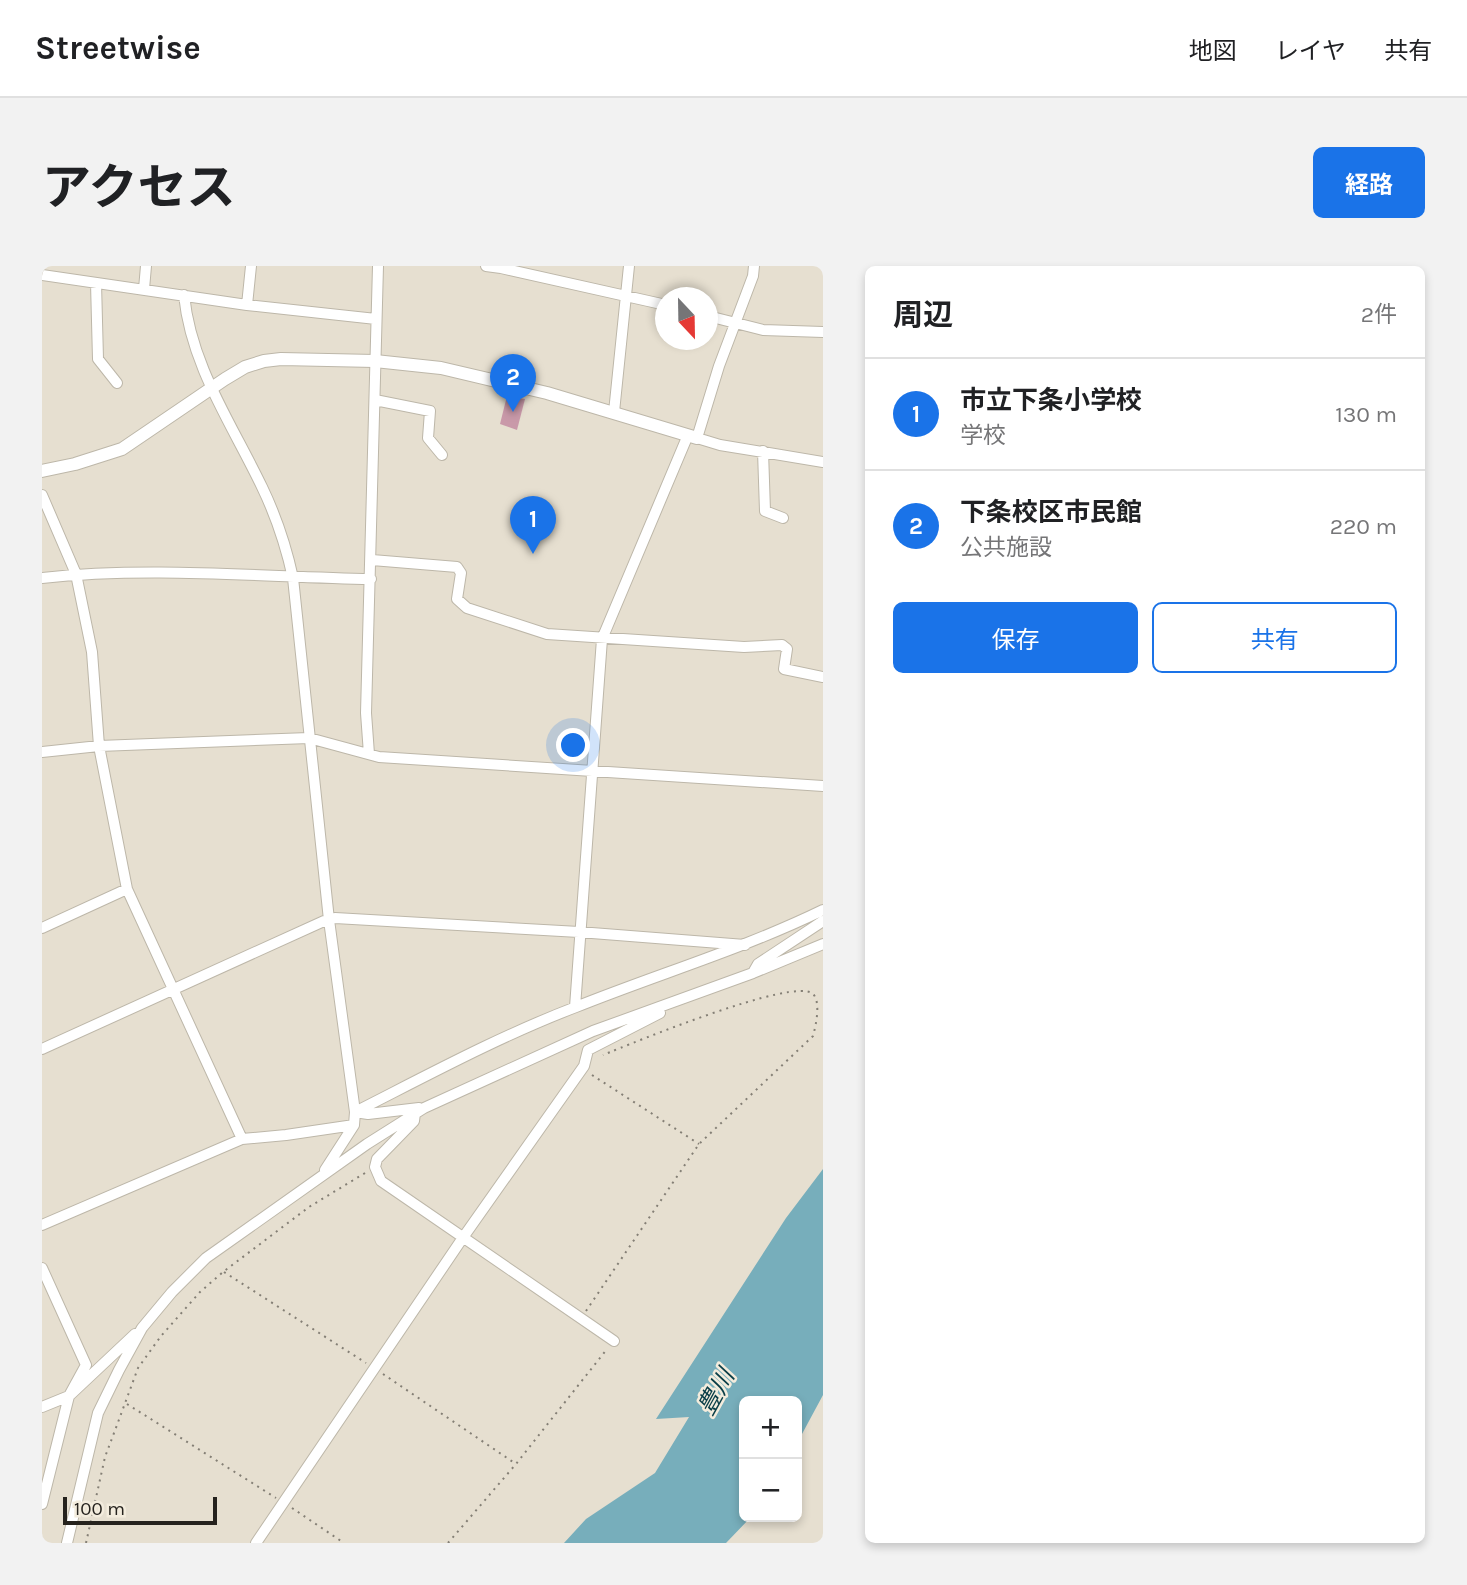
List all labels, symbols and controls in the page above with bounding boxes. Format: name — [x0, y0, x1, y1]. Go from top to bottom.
text: Streetwise — [35, 29, 201, 67]
text: 地図 — [1189, 37, 1237, 65]
text: レイヤ — [1275, 37, 1346, 65]
text: 共有 — [1384, 37, 1432, 65]
button: 経路 — [1313, 147, 1425, 218]
text: アクセス — [42, 159, 236, 216]
north arrow — [655, 287, 718, 350]
text: 周辺 — [893, 297, 953, 333]
text: 2件 — [1361, 301, 1397, 328]
pin: 2 — [490, 354, 536, 412]
text: 市立下条小学校 — [960, 385, 1142, 416]
text: 1 — [912, 401, 920, 428]
text: 130 m — [1335, 401, 1397, 428]
text: 学校 — [960, 422, 1006, 449]
pin: 1 — [510, 496, 556, 554]
text: 下条校区市民館 — [960, 497, 1142, 528]
text: 2 — [909, 513, 923, 540]
text: 220 m — [1330, 513, 1397, 540]
text: 公共施設 — [960, 534, 1052, 561]
button: 保存 — [893, 602, 1138, 673]
button: 共有 — [1152, 602, 1397, 673]
your location — [556, 728, 590, 762]
water label: 豊川 — [692, 1362, 741, 1420]
map controls — [739, 1396, 802, 1522]
button: + — [739, 1396, 802, 1459]
button: − — [739, 1459, 802, 1522]
scale bar — [63, 1494, 217, 1526]
text: 100 m — [74, 1498, 125, 1520]

